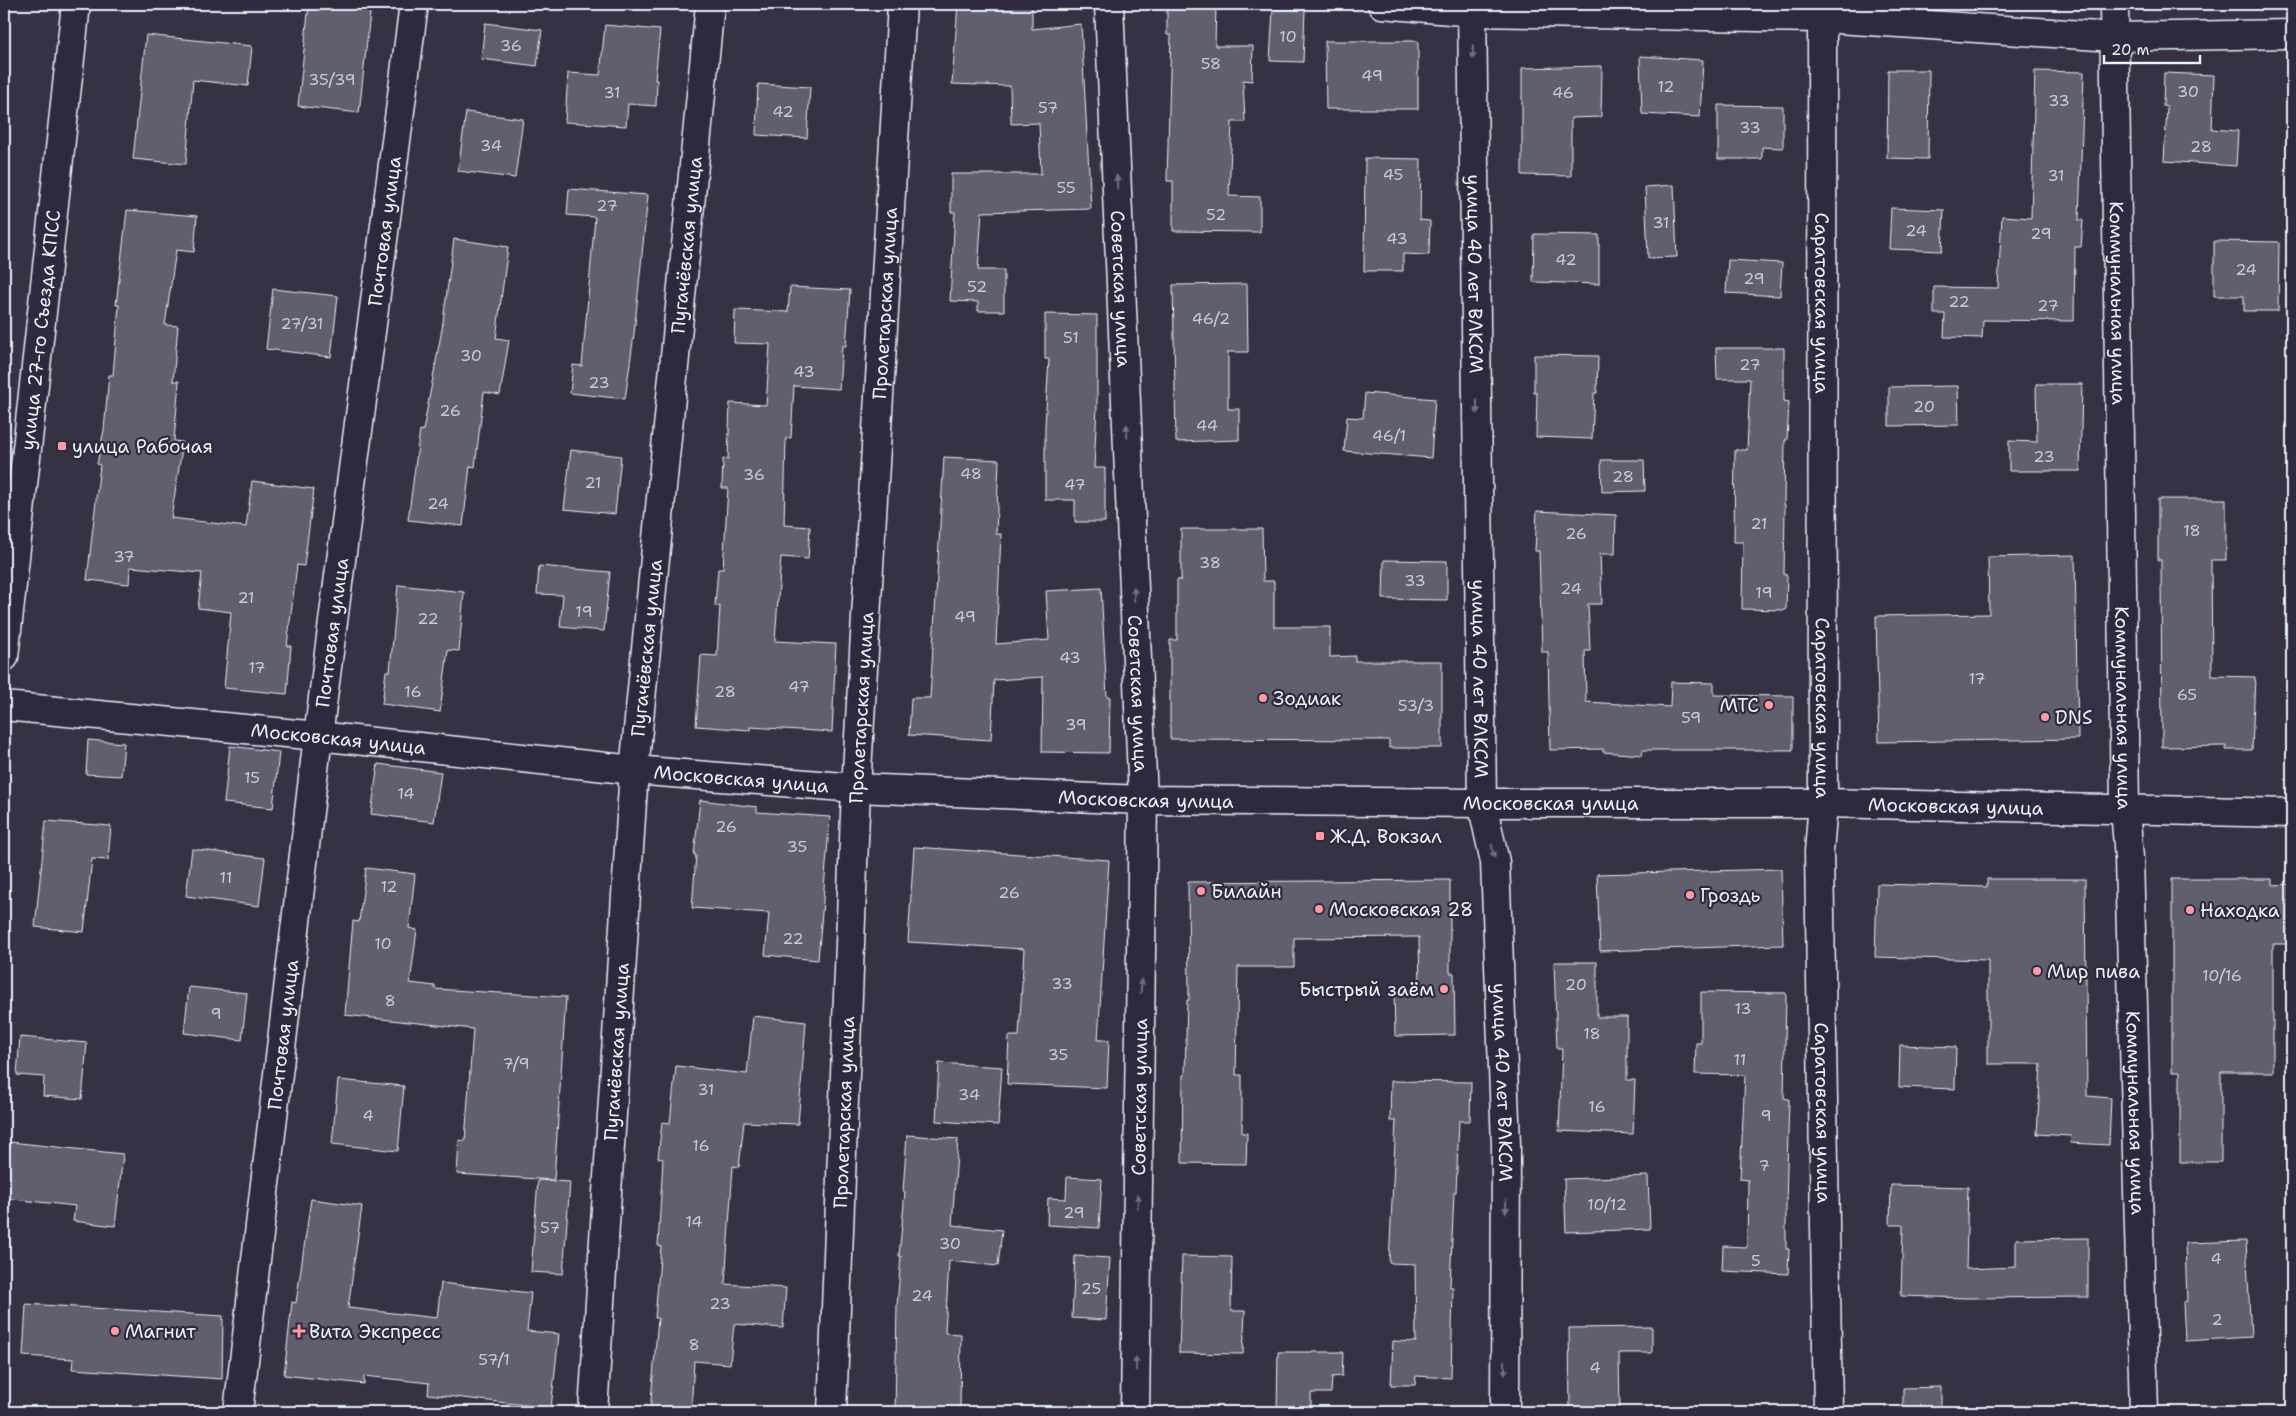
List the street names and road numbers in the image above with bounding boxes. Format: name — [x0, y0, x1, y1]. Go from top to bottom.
street label: Почтовая улица — [363, 154, 407, 308]
street label: Пугачёвская улица — [665, 155, 708, 335]
street label: улица 40 лет ВЛКСМ — [1461, 174, 1489, 374]
street label: Коммунальная улица — [2104, 201, 2131, 405]
street label: Пролетарская улица — [867, 206, 903, 400]
street label: улица 27-го Съезда КПСС — [15, 209, 66, 451]
street label: Советская улица — [1105, 210, 1137, 368]
street label: Саратовская улица — [1809, 213, 1834, 394]
street label: Почтовая улица — [310, 556, 354, 709]
street label: Пугачёвская улица — [625, 558, 668, 738]
street label: улица 40 лет ВЛКСМ — [1466, 579, 1494, 779]
street label: Коммунальная улица — [2109, 606, 2137, 810]
street label: Пролетарская улица — [843, 611, 879, 804]
street label: Советская улица — [1122, 614, 1154, 773]
street label: Саратовская улица — [1810, 618, 1835, 799]
street label: Московская улица — [250, 718, 427, 761]
street label: Московская улица — [653, 760, 830, 799]
street label: Московская улица — [1057, 784, 1234, 814]
street label: Московская улица — [1463, 791, 1639, 816]
street label: Московская улица — [1868, 792, 2044, 821]
street label: Почтовая улица — [262, 958, 304, 1111]
street label: Пугачёвская улица — [598, 962, 635, 1141]
street label: улица 40 лет ВЛКСМ — [1487, 982, 1518, 1182]
street label: Коммунальная улица — [2120, 1010, 2151, 1215]
street label: Пролетарская улица — [828, 1016, 860, 1209]
street label: Советская улица — [1126, 1018, 1153, 1176]
street label: Саратовская улица — [1809, 1022, 1837, 1204]

